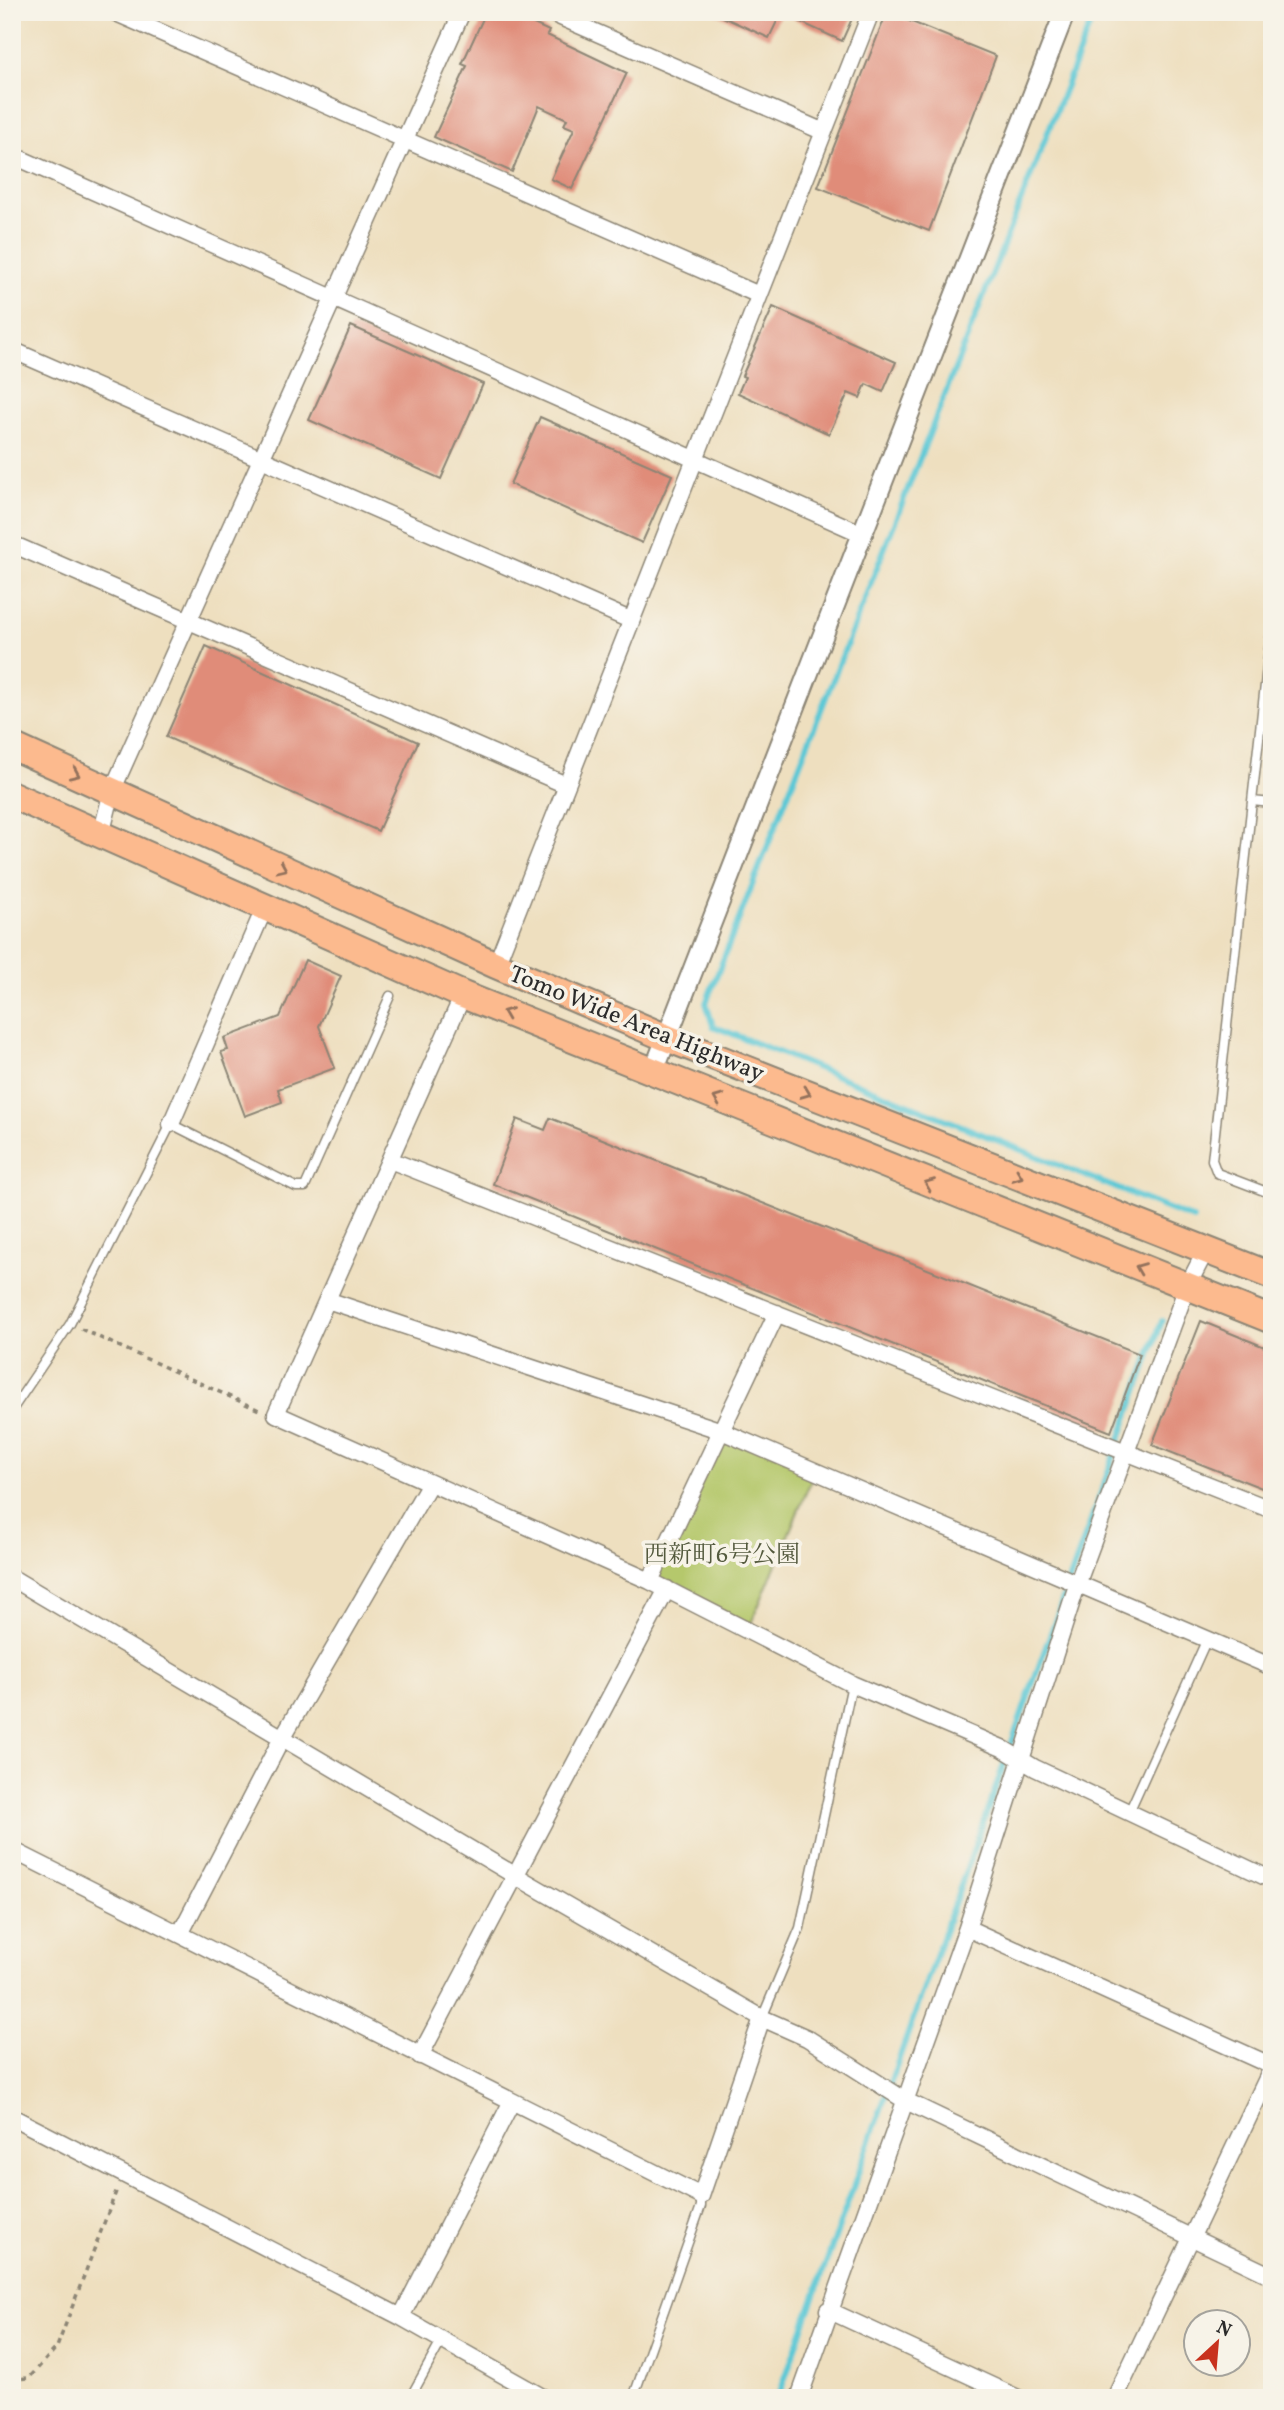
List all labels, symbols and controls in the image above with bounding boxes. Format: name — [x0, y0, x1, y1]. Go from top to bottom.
one-way arrow — [67, 766, 80, 780]
one-way arrow — [275, 860, 287, 874]
street label: Tomo Wide Area Highway — [504, 958, 769, 1092]
one-way arrow — [502, 1008, 514, 1022]
one-way arrow — [799, 1084, 811, 1098]
one-way arrow — [712, 1093, 725, 1107]
one-way arrow — [1011, 1168, 1023, 1182]
one-way arrow — [923, 1178, 935, 1192]
one-way arrow — [1135, 1263, 1147, 1277]
park label: 西新町6号公園 — [644, 1539, 800, 1573]
north arrow — [1182, 2308, 1252, 2378]
text: N — [1212, 2315, 1236, 2344]

